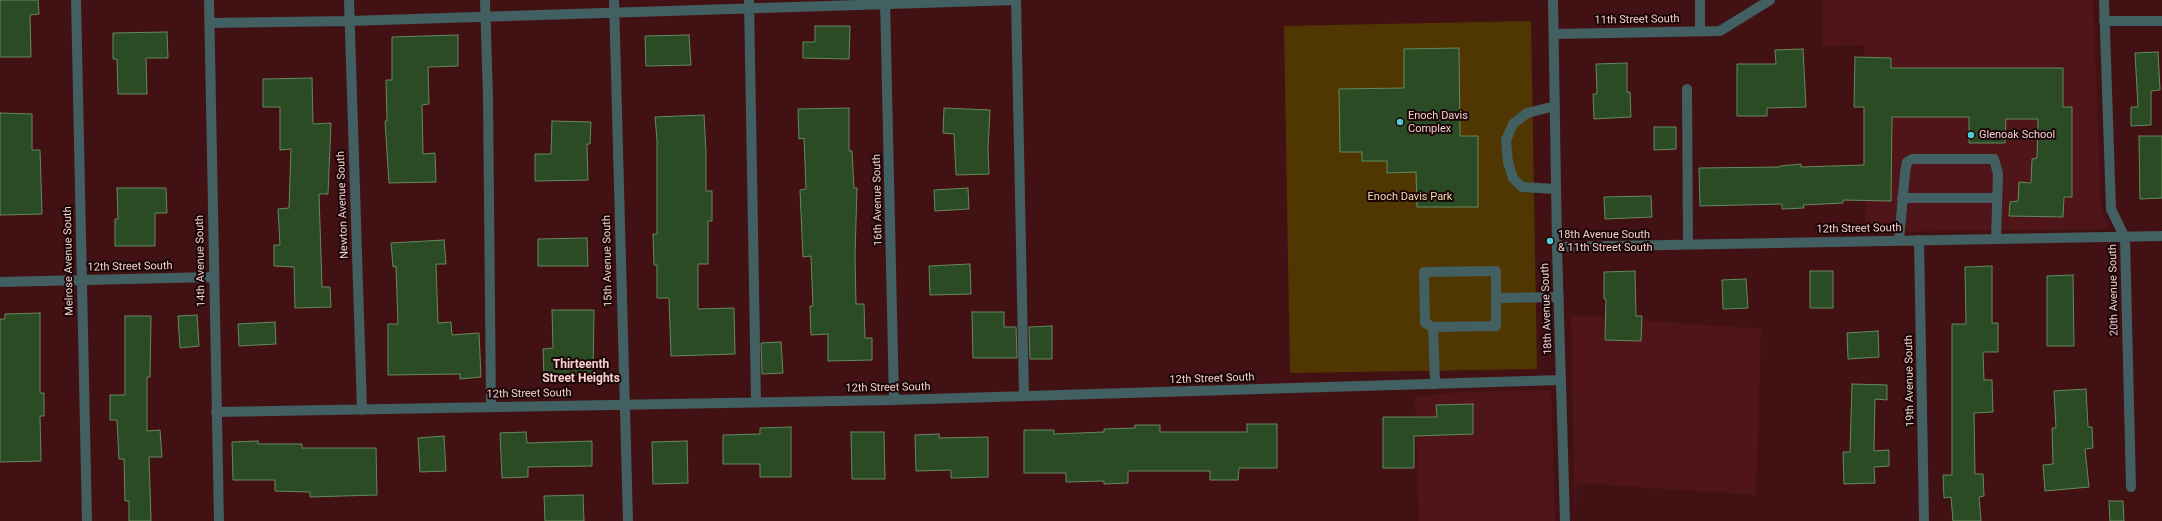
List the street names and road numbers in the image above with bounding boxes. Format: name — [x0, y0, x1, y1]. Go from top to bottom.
street label: 11th Street South — [1594, 13, 1680, 27]
street label: Newton Avenue South — [335, 151, 351, 259]
street label: 16th Avenue South — [871, 154, 885, 246]
street label: Melrose Avenue South — [61, 206, 77, 316]
street label: 14th Avenue South — [194, 215, 208, 307]
street label: 15th Avenue South — [601, 215, 615, 307]
street label: 12th Street South — [1816, 222, 1902, 236]
street label: 20th Avenue South — [2107, 244, 2121, 336]
street label: 12th Street South — [87, 260, 173, 274]
street label: 18th Avenue South — [1539, 263, 1555, 355]
street label: 19th Avenue South — [1903, 335, 1917, 427]
street label: 12th Street South — [1169, 371, 1255, 387]
street label: 12th Street South — [845, 381, 931, 395]
street label: 12th Street South — [486, 387, 572, 401]

